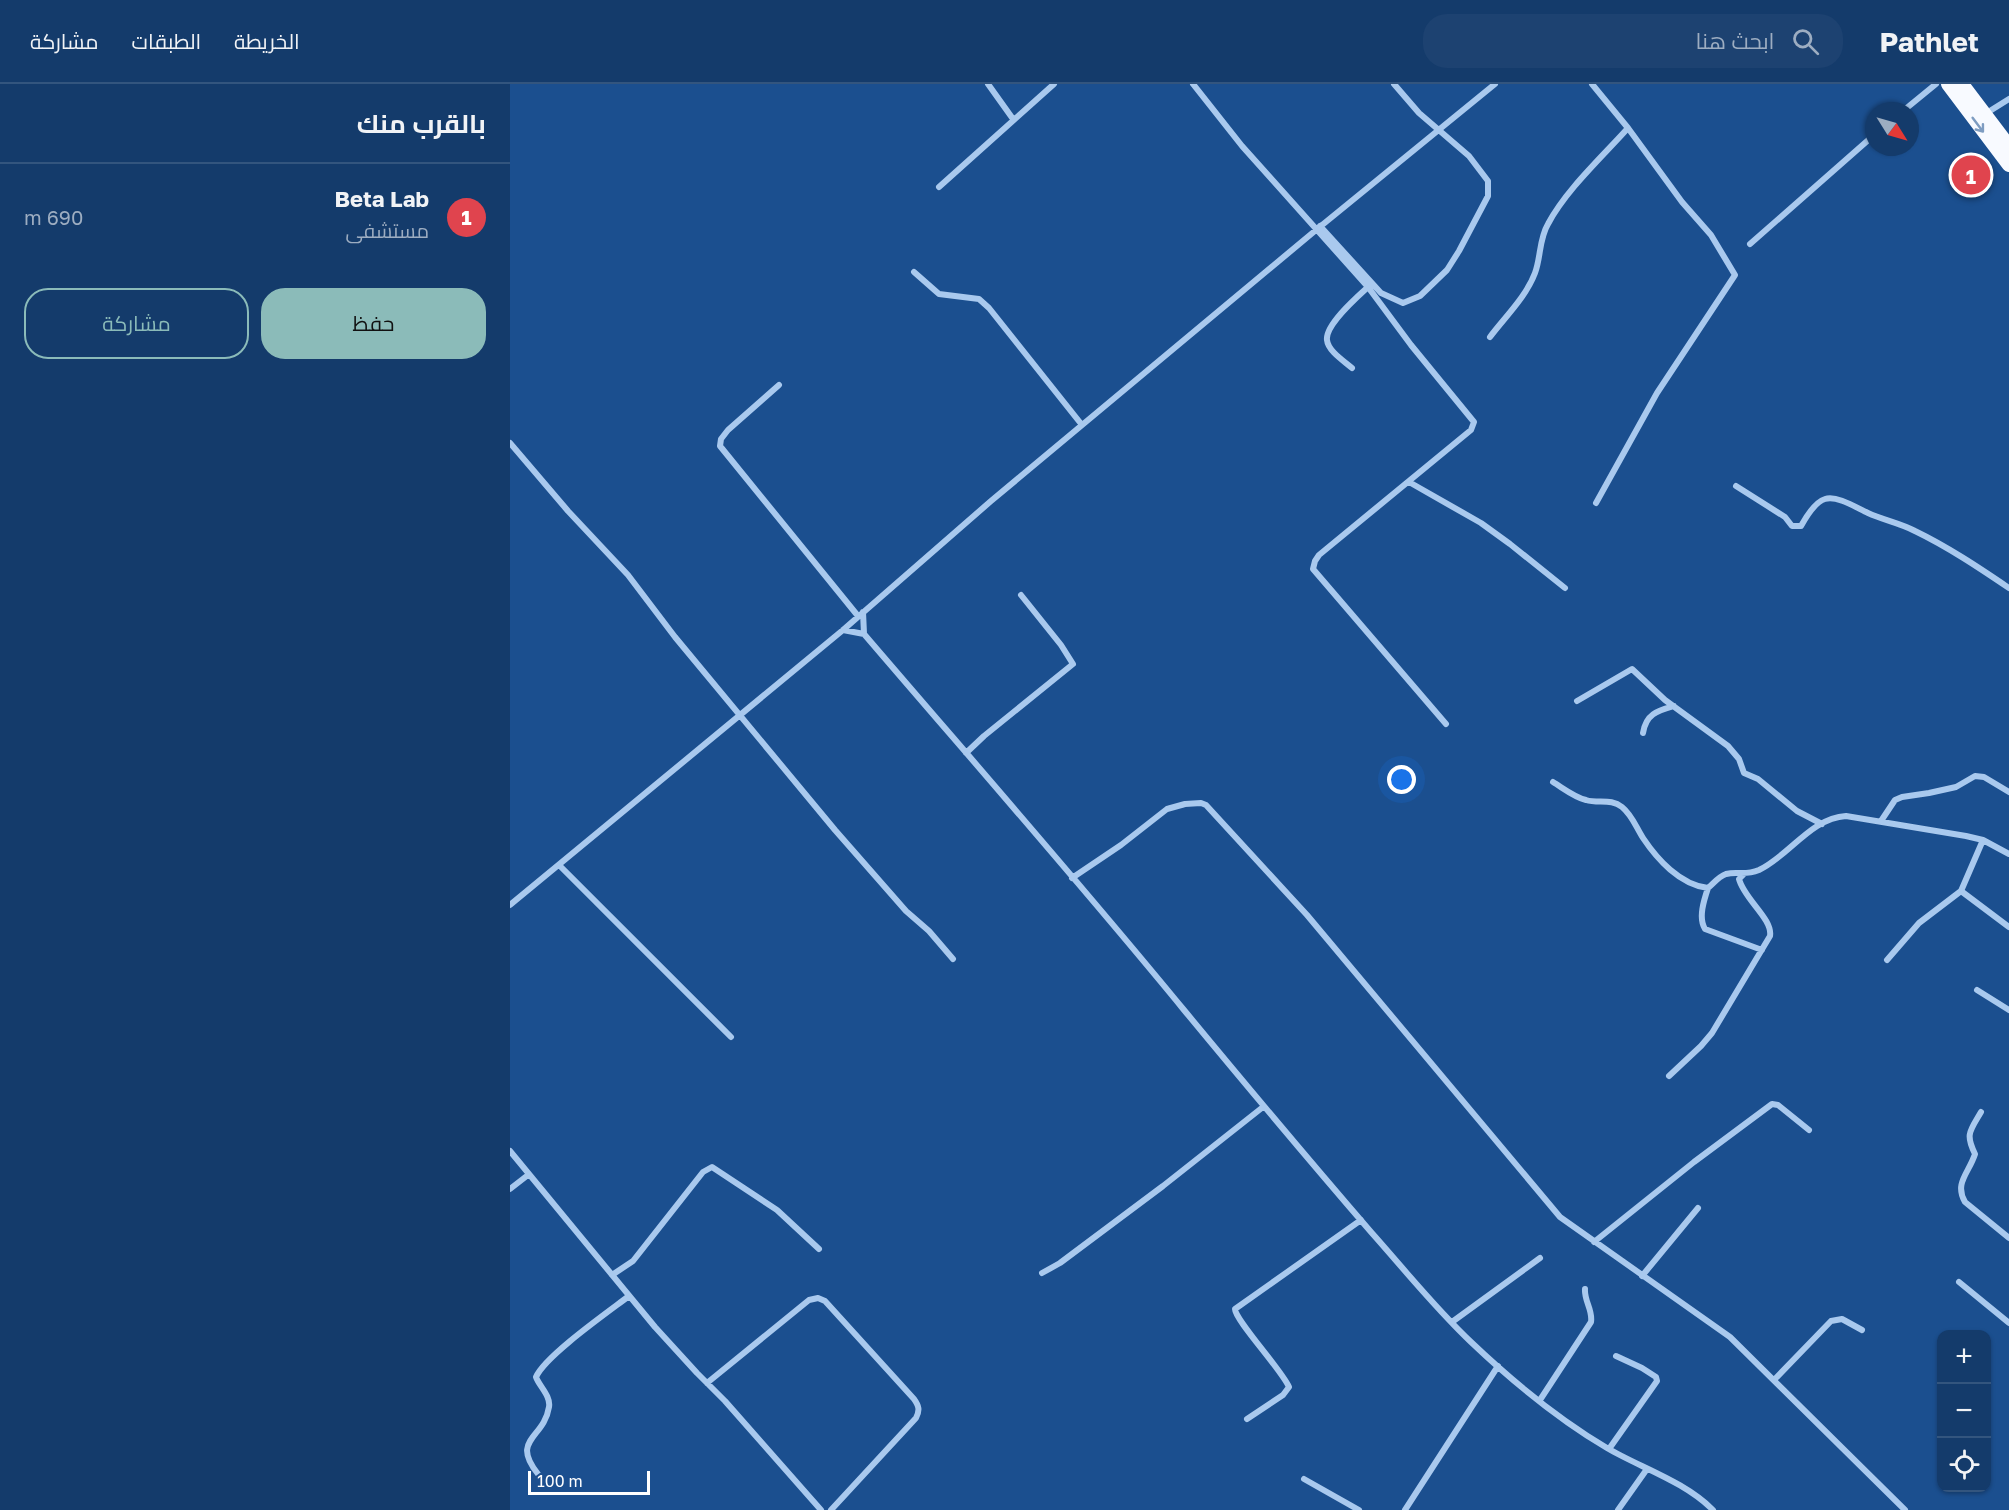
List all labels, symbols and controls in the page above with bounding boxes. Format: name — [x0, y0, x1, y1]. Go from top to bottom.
search box — [1423, 14, 1843, 68]
icon: search — [1789, 25, 1822, 58]
text: Pathlet — [1879, 25, 1979, 58]
text: ابحث هنا — [1695, 27, 1774, 54]
text: مشاركة — [30, 28, 99, 54]
text: الطبقات — [132, 28, 201, 54]
text: الخريطة — [234, 28, 300, 54]
north arrow — [1865, 102, 1919, 156]
text: بالقرب منك — [357, 108, 486, 139]
one-way arrow — [1972, 116, 1985, 132]
pin: 1 — [1952, 152, 1990, 197]
text: Beta Lab — [335, 185, 429, 212]
text: 690 m — [24, 205, 83, 229]
text: 1 — [461, 205, 472, 229]
text: مستشفى — [345, 218, 429, 242]
button: مشاركة — [24, 288, 249, 359]
button: حفظ — [261, 288, 486, 359]
your location — [1387, 765, 1416, 794]
map controls — [1937, 1330, 1991, 1492]
button: + — [1937, 1330, 1991, 1384]
button: − — [1937, 1384, 1991, 1438]
button: locate — [1937, 1438, 1991, 1492]
scale bar — [528, 1468, 650, 1496]
text: 100 m — [537, 1471, 583, 1491]

